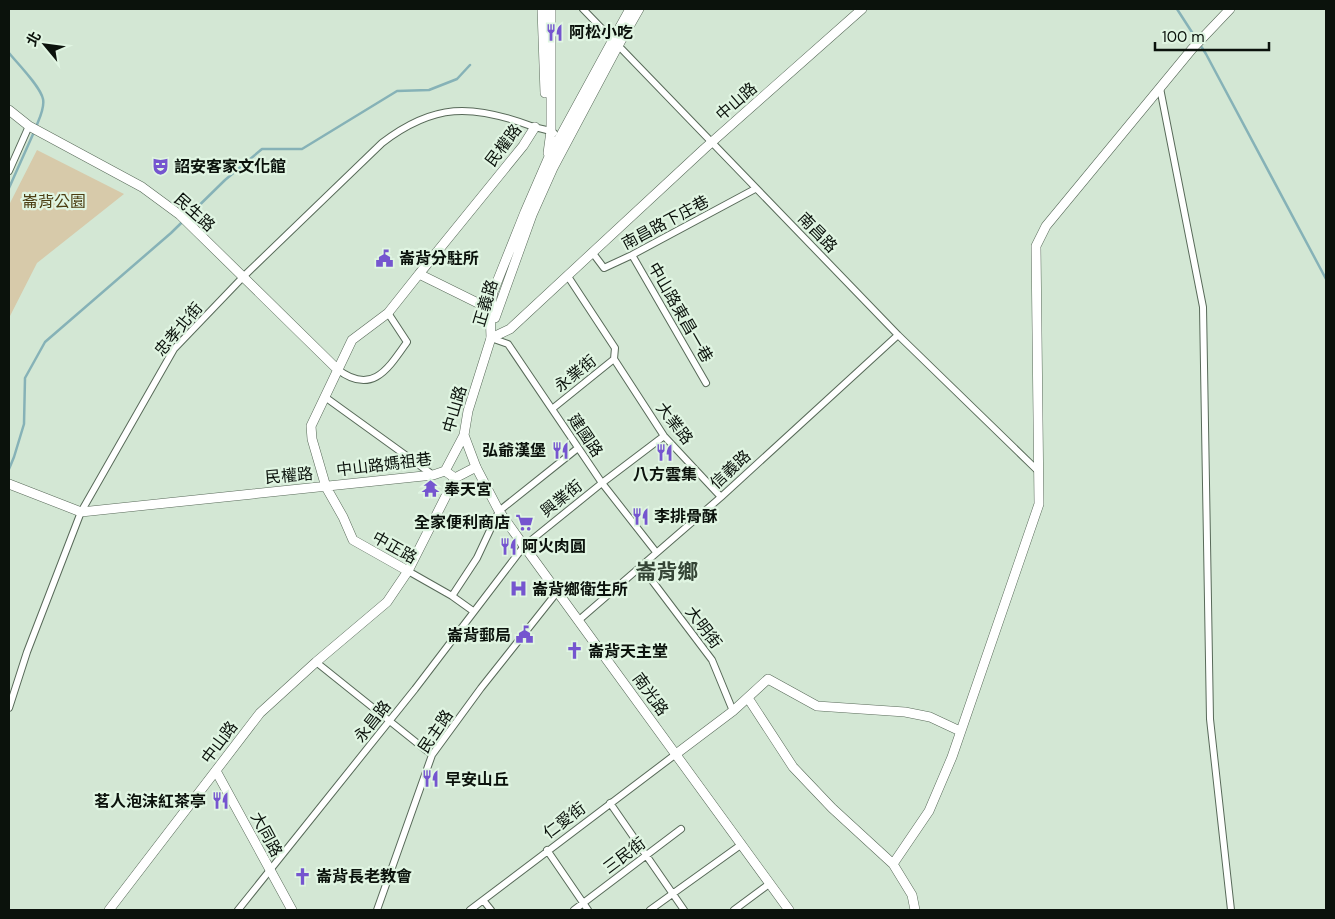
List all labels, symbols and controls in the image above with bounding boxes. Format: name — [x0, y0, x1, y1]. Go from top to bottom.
north arrow — [20, 20, 70, 70]
scale bar — [1155, 20, 1269, 52]
restaurant icon: 阿松小吃 — [545, 22, 565, 42]
place label: 阿松小吃 — [569, 22, 633, 43]
text: 100 m — [1162, 27, 1205, 47]
text: 北 — [22, 28, 45, 49]
street label: 中山路 — [711, 78, 761, 125]
street label: 民權路 — [481, 120, 526, 171]
theatre icon: 詔安客家文化館 — [150, 156, 170, 176]
place label: 詔安客家文化館 — [174, 156, 286, 177]
street label: 民生路 — [170, 189, 220, 236]
park label: 崙背公園 — [22, 191, 86, 212]
street label: 南昌路下庄巷 — [618, 191, 713, 254]
street label: 南昌路 — [793, 208, 842, 257]
public building icon: 崙背分駐所 — [375, 248, 395, 268]
place label: 崙背分駐所 — [399, 248, 479, 269]
street label: 中山路東昌一巷 — [643, 258, 718, 366]
street label: 正義路 — [468, 277, 503, 329]
street label: 忠孝北街 — [150, 298, 207, 361]
street label: 永業街 — [550, 350, 601, 397]
street label: 中山路 — [438, 383, 471, 435]
street label: 大業路 — [652, 398, 698, 449]
street label: 建國路 — [563, 410, 608, 461]
place label: 弘爺漢堡 — [482, 440, 546, 461]
restaurant icon: 弘爺漢堡 — [550, 440, 570, 460]
restaurant icon: 八方雲集 — [655, 442, 675, 462]
street label: 信義路 — [706, 445, 755, 493]
street label: 中山路媽祖巷 — [335, 448, 433, 481]
street label: 民權路 — [264, 463, 314, 488]
place label: 八方雲集 — [633, 464, 697, 485]
street label: 興業街 — [536, 475, 587, 522]
temple icon: 奉天宮 — [420, 479, 440, 499]
place label: 奉天宮 — [444, 479, 492, 500]
restaurant icon: 李排骨酥 — [630, 506, 650, 526]
place label: 李排骨酥 — [654, 506, 718, 527]
place label: 全家便利商店 — [414, 512, 510, 533]
supermarket icon: 全家便利商店 — [514, 512, 534, 532]
street label: 中正路 — [369, 527, 421, 568]
restaurant icon: 阿火肉圓 — [498, 536, 518, 556]
place label: 阿火肉圓 — [522, 536, 586, 557]
district label: 崙背鄉 — [636, 558, 699, 586]
hospital icon: 崙背鄉衛生所 — [508, 579, 528, 599]
place label: 崙背鄉衛生所 — [532, 579, 628, 600]
street label: 大明街 — [681, 602, 726, 653]
place label: 崙背郵局 — [447, 625, 511, 646]
public building icon: 崙背郵局 — [515, 625, 535, 645]
church icon: 崙背天主堂 — [564, 641, 584, 661]
place label: 崙背天主堂 — [588, 641, 668, 662]
street label: 南光路 — [628, 669, 673, 720]
street label: 永昌路 — [349, 696, 395, 747]
street label: 民主路 — [413, 706, 458, 757]
street label: 中山路 — [197, 717, 242, 768]
restaurant icon: 早安山丘 — [421, 769, 441, 789]
place label: 早安山丘 — [445, 769, 509, 790]
place label: 茗人泡沫紅茶亭 — [94, 791, 206, 812]
restaurant icon: 茗人泡沫紅茶亭 — [210, 791, 230, 811]
street label: 仁愛街 — [539, 798, 590, 843]
street label: 大同路 — [246, 808, 287, 860]
street label: 三民街 — [599, 833, 650, 878]
church icon: 崙背長老教會 — [292, 866, 312, 886]
place label: 崙背長老教會 — [316, 866, 412, 887]

